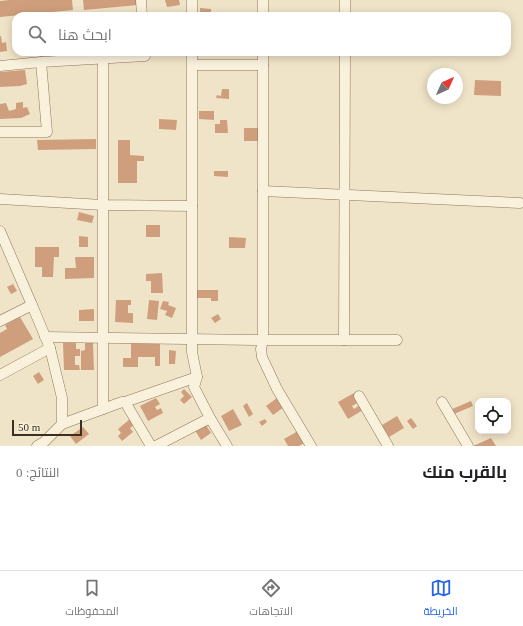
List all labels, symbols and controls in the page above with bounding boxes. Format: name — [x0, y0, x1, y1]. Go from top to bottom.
search box — [12, 12, 511, 56]
icon: search — [26, 23, 48, 45]
text: ابحث هنا — [58, 27, 112, 43]
north arrow — [427, 68, 463, 104]
map controls — [475, 398, 511, 434]
button: locate — [475, 398, 511, 434]
scale bar — [12, 418, 82, 437]
text: 50 m — [18, 421, 40, 433]
text: بالقرب منك — [423, 463, 507, 482]
text: النتائج: 0 — [16, 465, 60, 480]
tab: المحفوظات — [65, 577, 119, 621]
tab: الاتجاهات — [249, 577, 293, 621]
tab: الخريطة — [423, 577, 458, 621]

